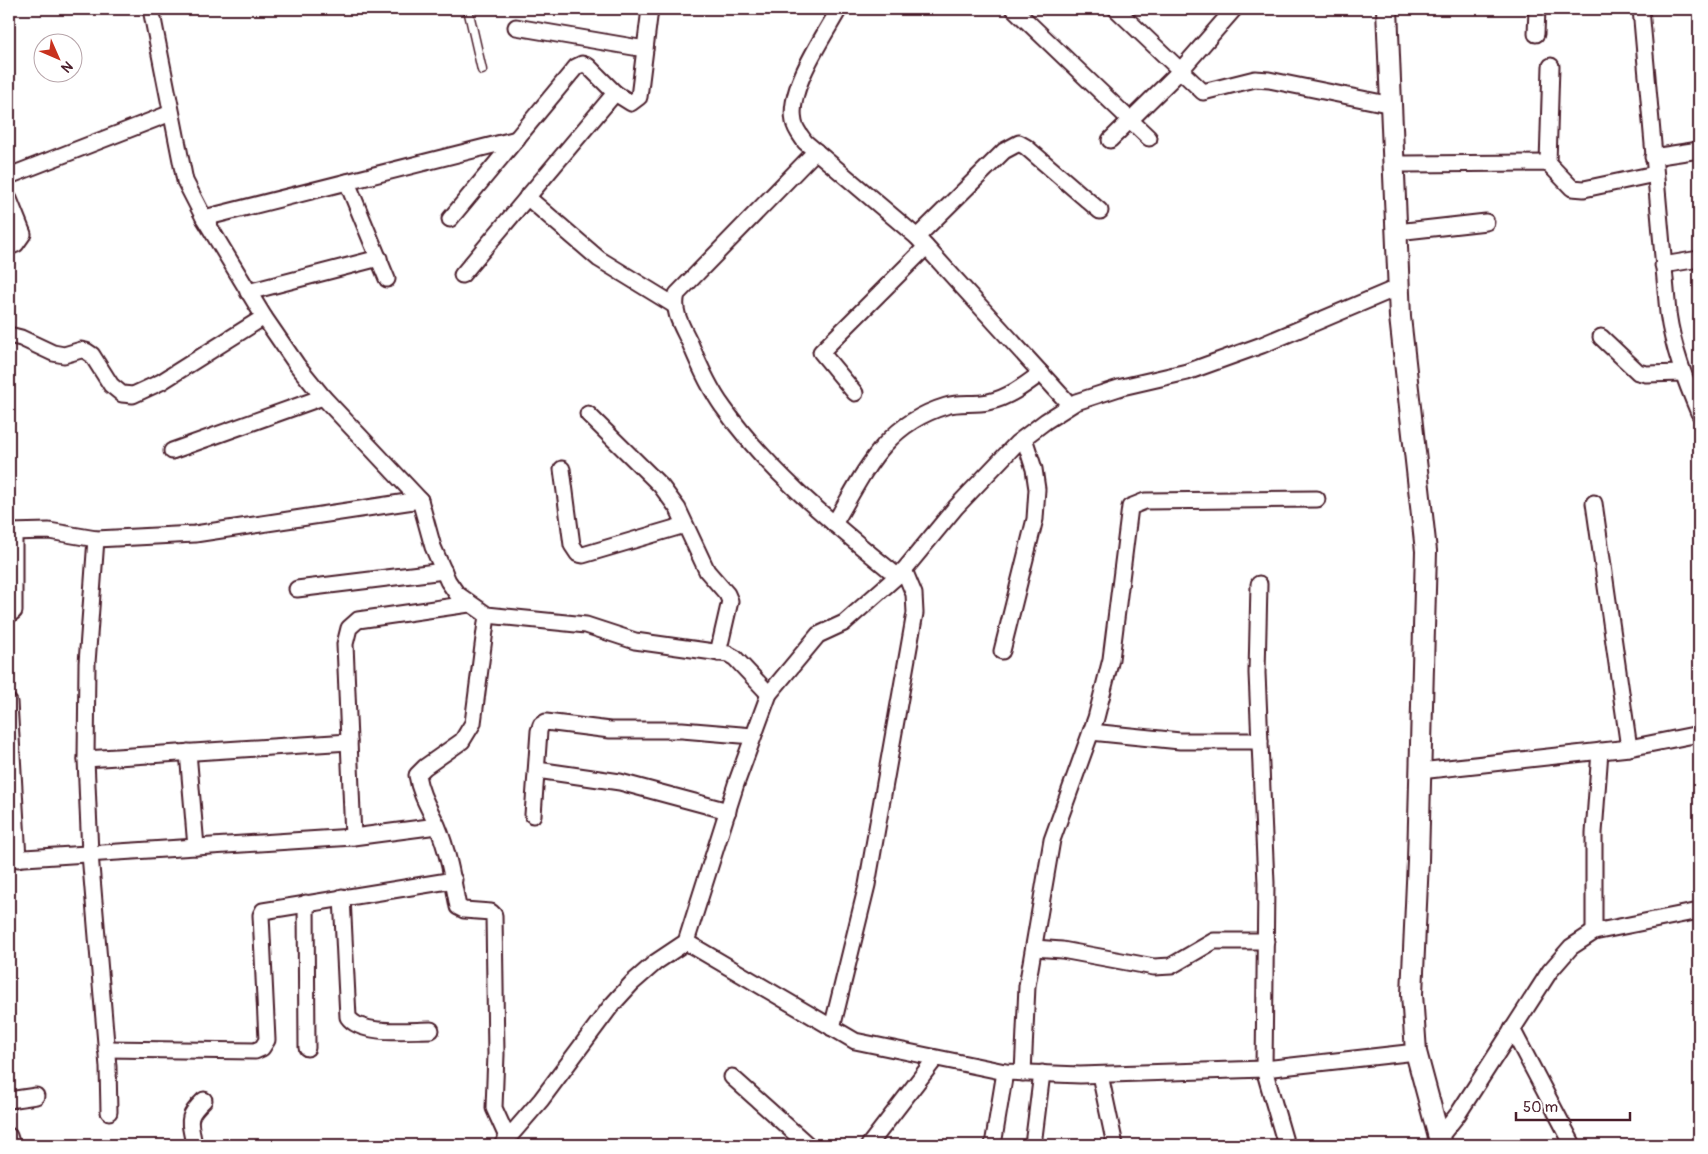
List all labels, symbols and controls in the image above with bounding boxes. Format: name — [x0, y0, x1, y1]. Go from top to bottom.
north arrow — [32, 32, 82, 82]
text: N — [57, 57, 76, 76]
scale bar — [1516, 1089, 1629, 1121]
text: 50 m — [1523, 1098, 1558, 1117]

